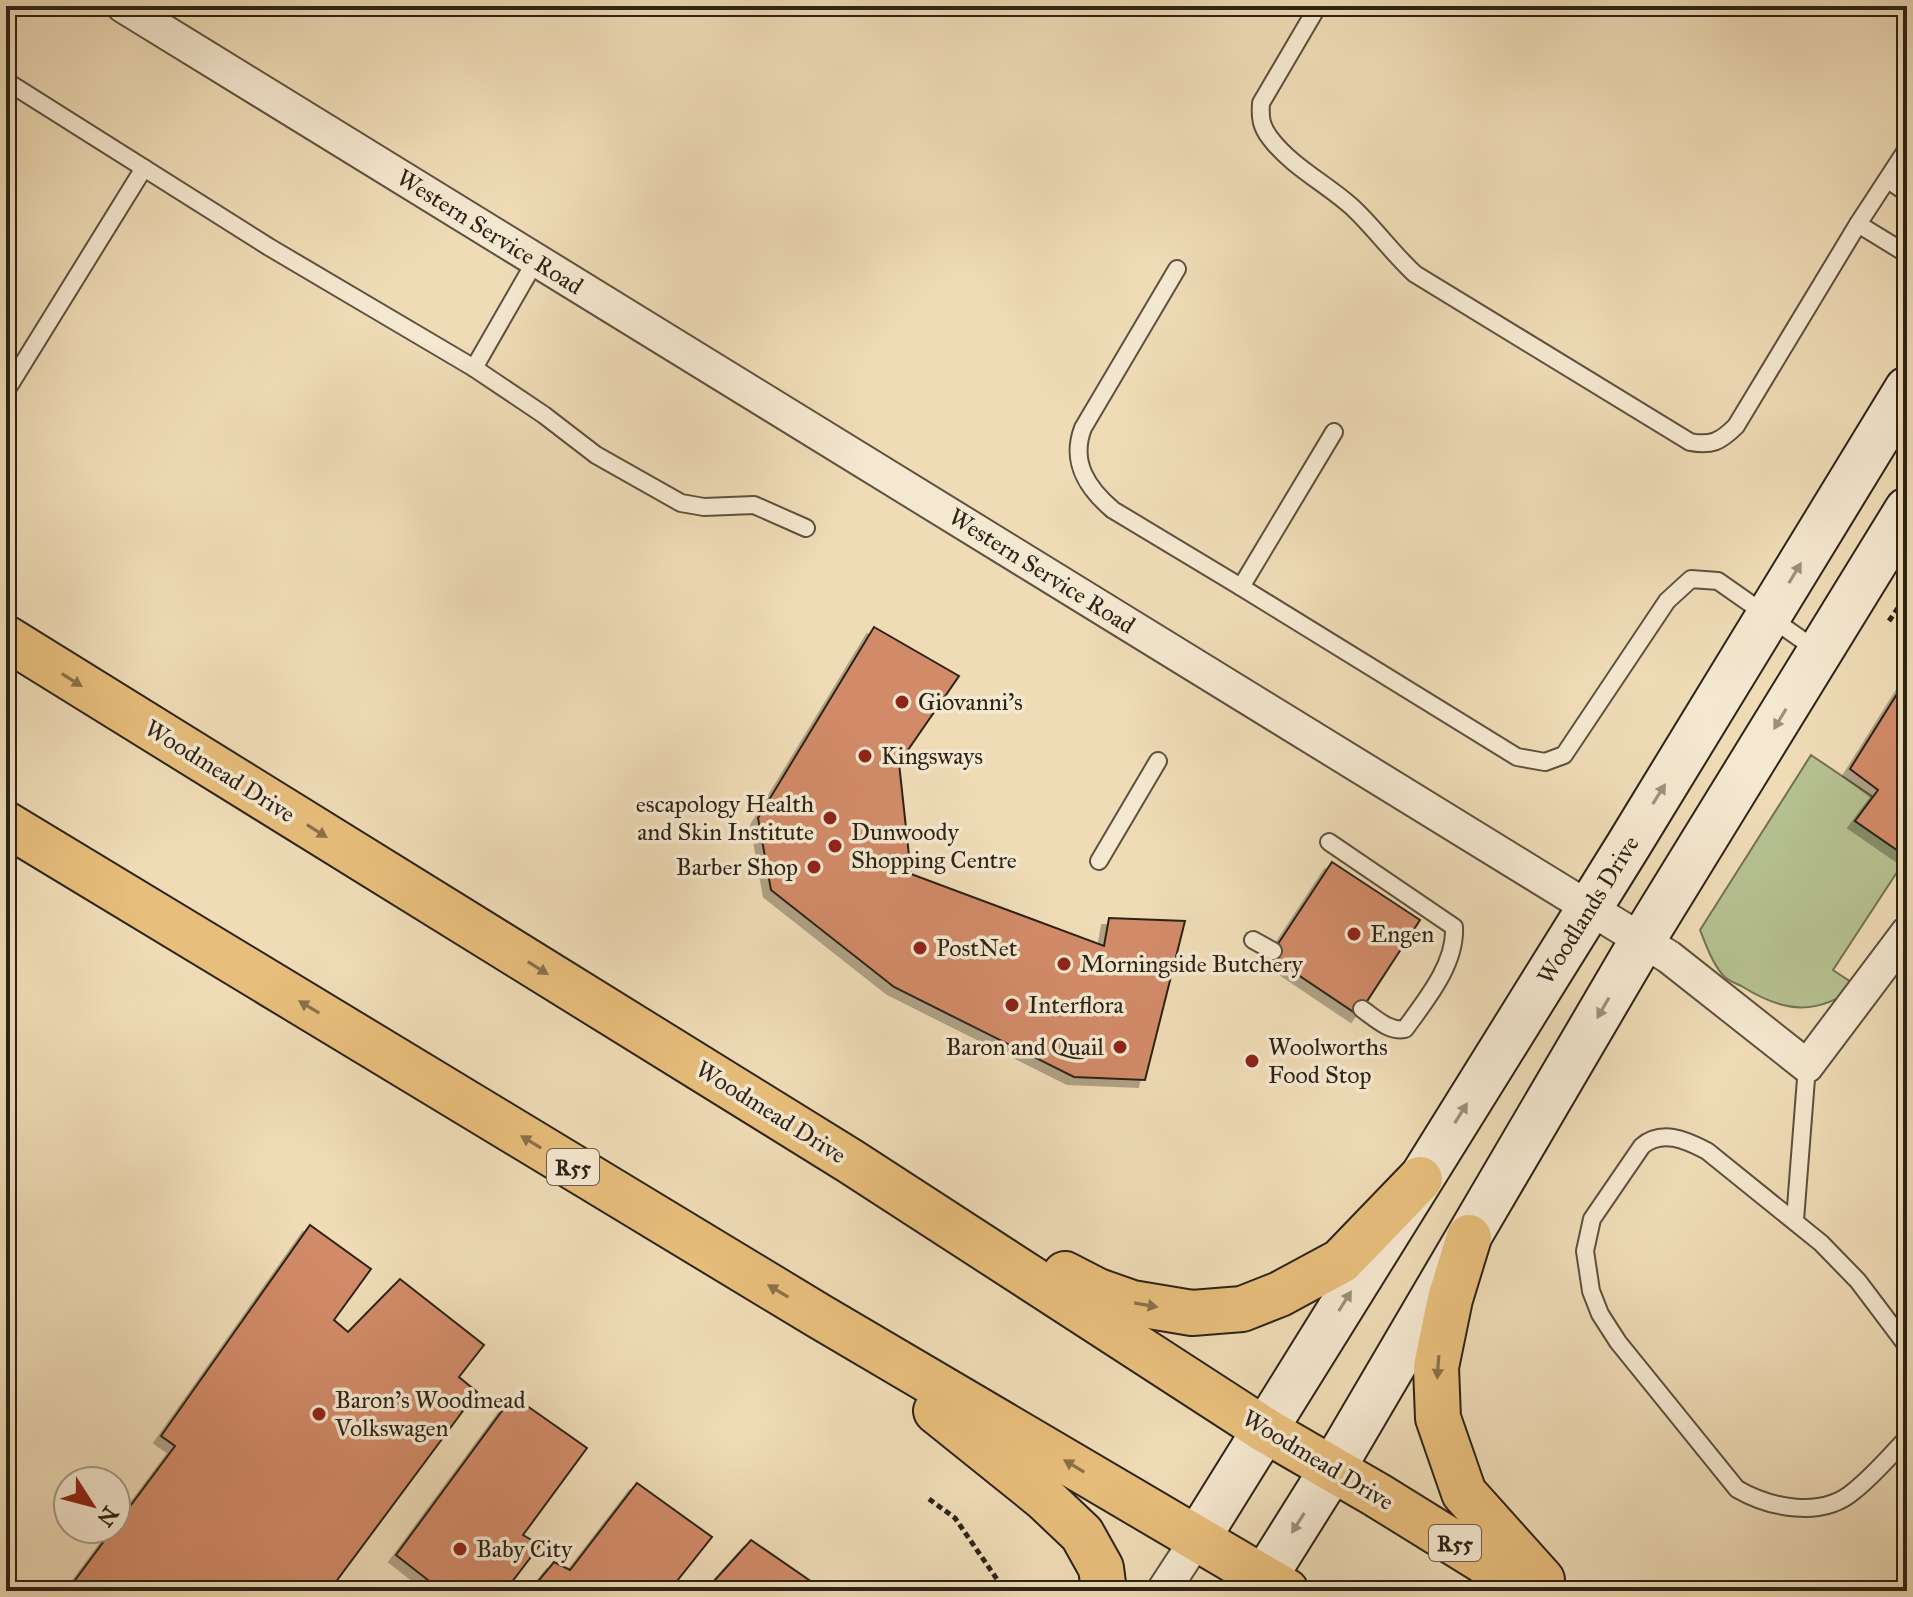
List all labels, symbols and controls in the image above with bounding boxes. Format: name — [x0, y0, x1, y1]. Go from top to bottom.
street label: Western Service Road — [391, 163, 589, 301]
street label: Western Service Road — [943, 502, 1141, 640]
one-way arrow — [1788, 562, 1802, 584]
one-way arrow — [61, 672, 83, 686]
place label: Giovanni's — [918, 687, 1023, 717]
marker: Giovanni's — [893, 693, 911, 711]
one-way arrow — [1774, 708, 1788, 730]
street label: Woodmead Drive — [139, 713, 301, 829]
place label: Kingsways — [881, 741, 983, 771]
marker: Kingsways — [856, 747, 874, 765]
one-way arrow — [1652, 783, 1666, 805]
place label: escapology Health and Skin Institute — [636, 789, 814, 847]
marker: escapology Health and Skin Institute — [821, 809, 839, 827]
place label: Dunwoody Shopping Centre — [851, 817, 1017, 875]
one-way arrow — [306, 824, 328, 838]
street label: Woodlands Drive — [1530, 830, 1646, 990]
marker: Dunwoody Shopping Centre — [826, 837, 844, 855]
place label: Barber Shop — [676, 852, 798, 882]
marker: Barber Shop — [805, 858, 823, 876]
place label: Engen — [1370, 919, 1434, 949]
marker: Engen — [1345, 925, 1363, 943]
place label: PostNet — [936, 933, 1018, 963]
marker: PostNet — [911, 939, 929, 957]
place label: Morningside Butchery — [1080, 949, 1303, 979]
marker: Morningside Butchery — [1055, 955, 1073, 973]
one-way arrow — [527, 961, 549, 975]
place label: Interflora — [1028, 990, 1124, 1020]
marker: Interflora — [1003, 996, 1021, 1014]
one-way arrow — [1596, 997, 1610, 1019]
one-way arrow — [298, 1001, 320, 1015]
place label: Baron and Quail — [945, 1032, 1105, 1062]
place label: Woolworths Food Stop — [1268, 1032, 1388, 1090]
marker: Baron and Quail — [1111, 1038, 1129, 1056]
marker: Woolworths Food Stop — [1243, 1052, 1261, 1070]
street label: Woodmead Drive — [690, 1054, 852, 1170]
one-way arrow — [1454, 1102, 1468, 1124]
one-way arrow — [520, 1135, 542, 1149]
road number: R55 — [547, 1149, 599, 1185]
one-way arrow — [767, 1284, 789, 1298]
one-way arrow — [1337, 1291, 1352, 1312]
one-way arrow — [1134, 1300, 1159, 1312]
one-way arrow — [1431, 1355, 1444, 1380]
place label: Baron's Woodmead Volkswagen — [334, 1385, 526, 1443]
street label: Woodmead Drive — [1237, 1403, 1399, 1517]
marker: Baron's Woodmead Volkswagen — [310, 1405, 328, 1423]
one-way arrow — [1063, 1459, 1085, 1473]
north arrow — [52, 1465, 132, 1545]
text: N — [91, 1501, 124, 1532]
one-way arrow — [1292, 1512, 1306, 1534]
road number: R55 — [1429, 1525, 1481, 1561]
place label: Baby City — [476, 1534, 573, 1564]
marker: Baby City — [451, 1540, 469, 1558]

